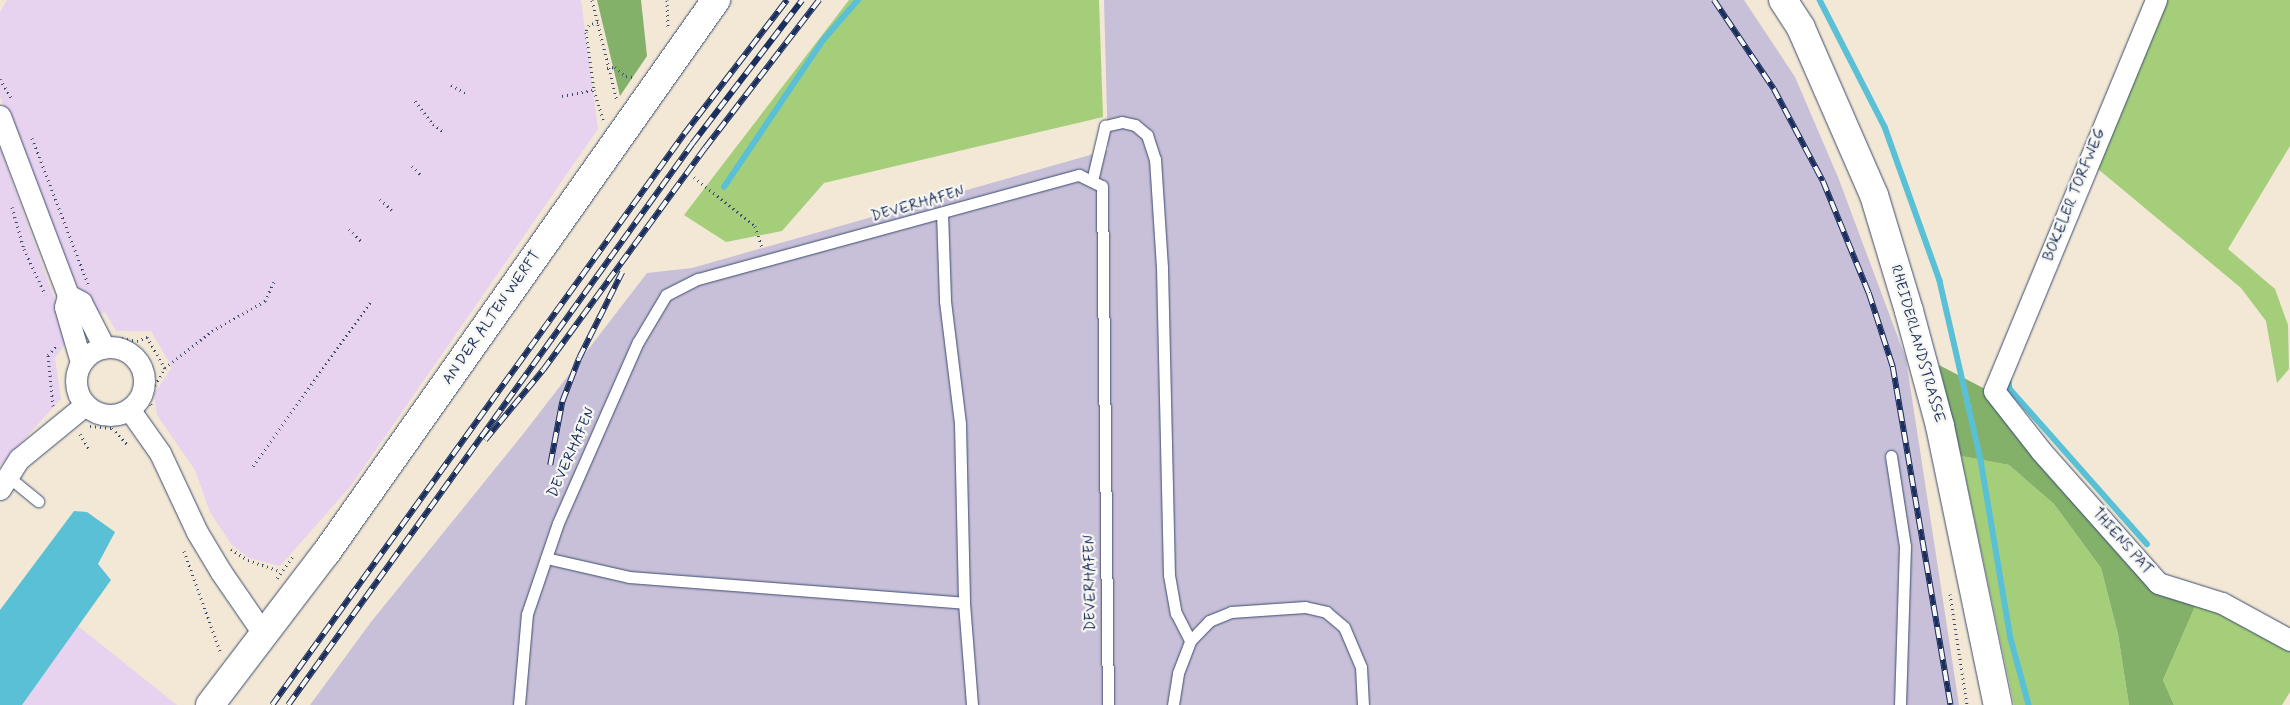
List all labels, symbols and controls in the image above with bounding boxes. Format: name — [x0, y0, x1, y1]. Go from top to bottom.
street label: BOKELER TORFWEG — [2041, 127, 2109, 263]
street label: DEVERHAFEN — [869, 183, 967, 227]
street label: AN DER ALTEN WERFT — [440, 249, 544, 387]
street label: RHEIDERLANDSTRASSE — [1886, 263, 1948, 425]
street label: DEVERHAFEN — [544, 405, 600, 501]
street label: THIENS PAT — [2087, 505, 2157, 579]
street label: DEVERHAFEN — [1081, 535, 1101, 631]

